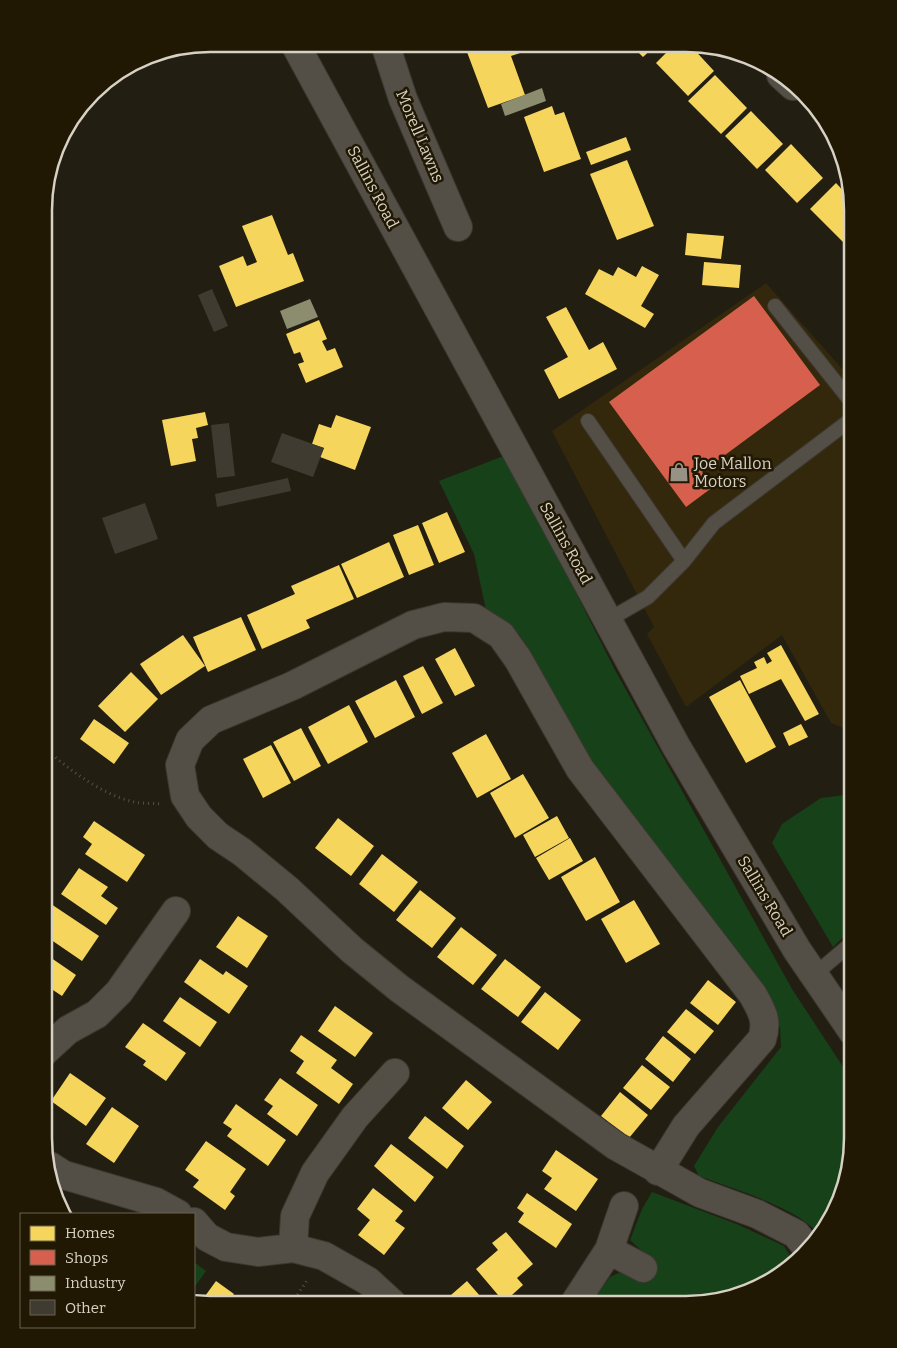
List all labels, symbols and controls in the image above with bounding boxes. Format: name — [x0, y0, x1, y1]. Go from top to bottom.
street label: Morell Lawns — [392, 87, 448, 185]
street label: Sallins Road — [343, 143, 403, 232]
place label: Joe Mallon Motors — [693, 454, 772, 491]
shop icon: Joe Mallon Motors — [668, 461, 690, 483]
street label: Sallins Road — [536, 499, 597, 588]
street label: Sallins Road — [734, 852, 797, 940]
legend — [20, 1213, 195, 1328]
text: Homes — [65, 1224, 115, 1242]
text: Shops — [65, 1249, 108, 1267]
text: Industry — [65, 1274, 125, 1292]
text: Other — [65, 1299, 106, 1317]

